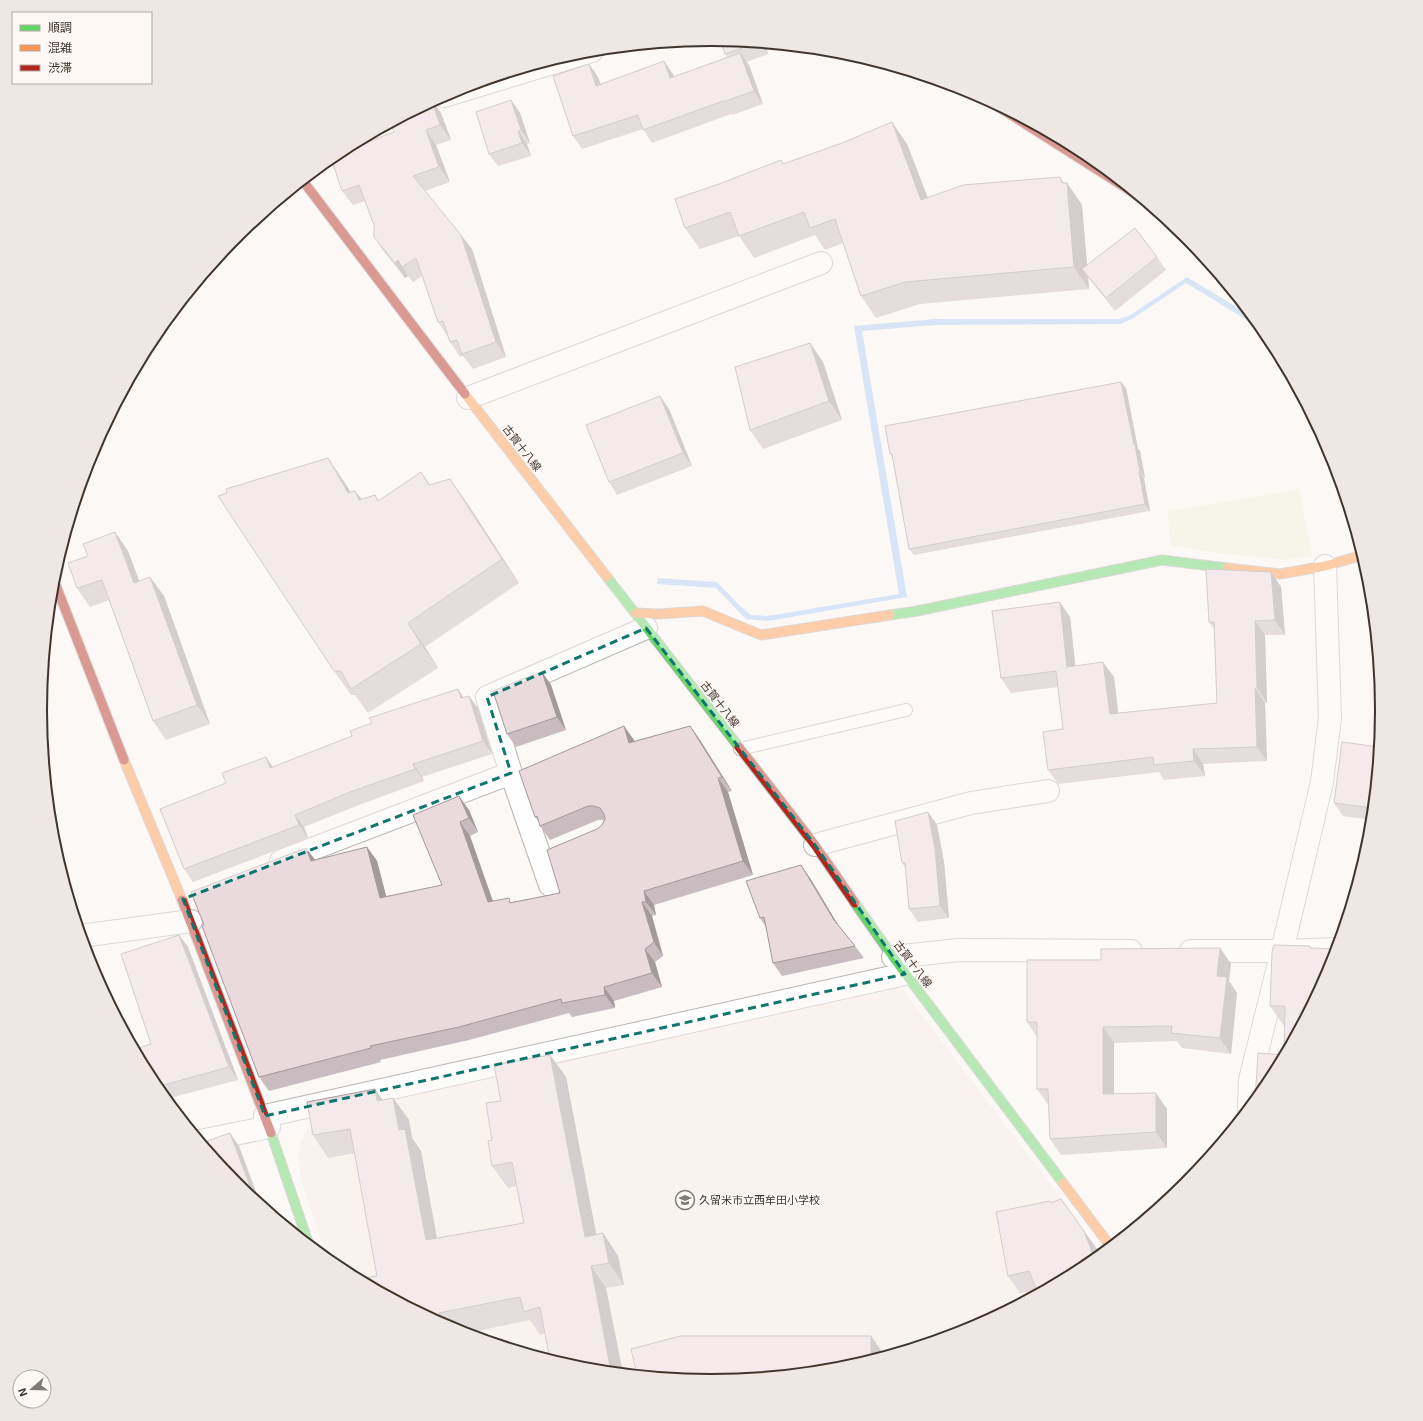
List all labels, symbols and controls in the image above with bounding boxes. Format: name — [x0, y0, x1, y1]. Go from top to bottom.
legend — [12, 12, 152, 84]
text: 順調 — [48, 20, 72, 34]
text: 混雑 — [48, 40, 72, 54]
text: 渋滞 — [48, 60, 72, 74]
street label: 古賀十八線 — [500, 422, 544, 473]
street label: 古賀十八線 — [698, 678, 742, 729]
street label: 古賀十八線 — [892, 938, 935, 990]
school or university icon: 久留米市立西牟田小学校 — [674, 1189, 696, 1211]
place label: 久留米市立西牟田小学校 — [699, 1193, 820, 1206]
north arrow — [12, 1369, 52, 1409]
text: N — [15, 1387, 30, 1399]

